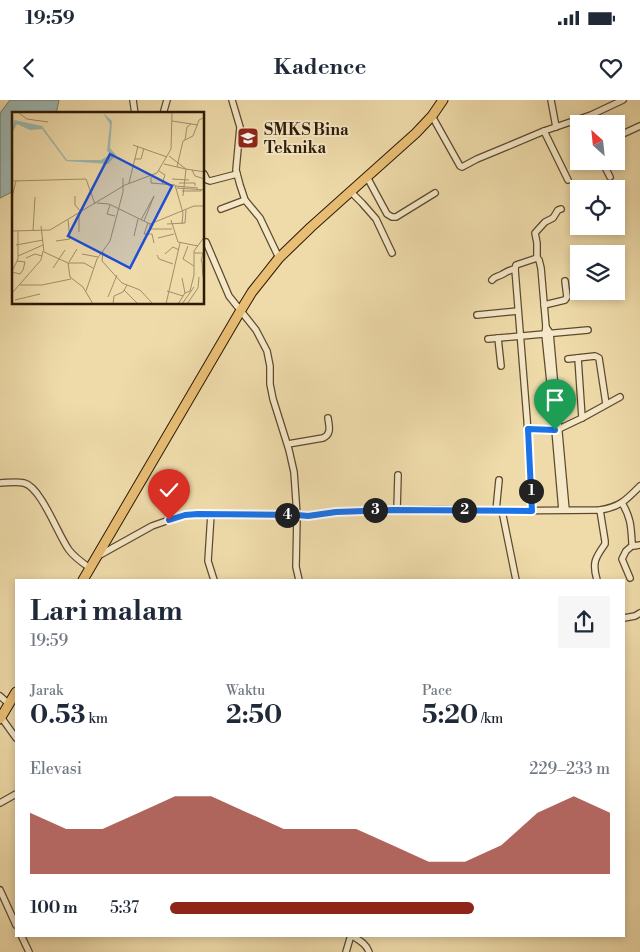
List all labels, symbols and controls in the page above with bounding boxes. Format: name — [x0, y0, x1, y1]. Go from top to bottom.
text: 19:59 — [25, 6, 75, 30]
icon: back — [15, 54, 43, 82]
text: Kadence — [274, 54, 366, 81]
icon: heart — [597, 54, 625, 82]
inset map — [12, 112, 205, 305]
north arrow — [570, 115, 625, 170]
map controls — [570, 115, 625, 300]
place label: SMKS Bina Teknika — [264, 120, 349, 158]
school or university icon: SMKS Bina Teknika — [236, 126, 260, 150]
button: locate — [570, 180, 625, 235]
button: layers — [570, 245, 625, 300]
pin — [534, 379, 576, 430]
icon: arrive — [541, 386, 569, 414]
pin — [148, 469, 190, 520]
icon: check — [155, 476, 183, 504]
pin: 1 — [518, 478, 544, 504]
text: 1 — [528, 482, 535, 500]
pin: 3 — [362, 498, 388, 522]
pin: 2 — [452, 498, 476, 522]
text: 3 — [371, 501, 380, 519]
text: 2 — [460, 501, 469, 519]
pin: 4 — [274, 502, 300, 528]
text: 4 — [283, 506, 292, 524]
text: Lari malam — [30, 594, 183, 629]
button: share — [558, 596, 610, 648]
text: 19:59 — [30, 631, 68, 651]
text: Jarak — [30, 682, 63, 700]
text: Waktu — [226, 682, 265, 700]
text: Pace — [422, 682, 452, 700]
text: 0.53 — [30, 700, 86, 731]
text: 2:50 — [226, 700, 282, 731]
text: 5:20 — [422, 700, 478, 731]
text: km — [86, 710, 108, 728]
text: /km — [478, 710, 503, 728]
text: Elevasi — [30, 759, 82, 779]
text: 229–233 m — [529, 759, 610, 779]
text: 100 m — [30, 898, 78, 918]
text: 5:37 — [110, 898, 139, 918]

